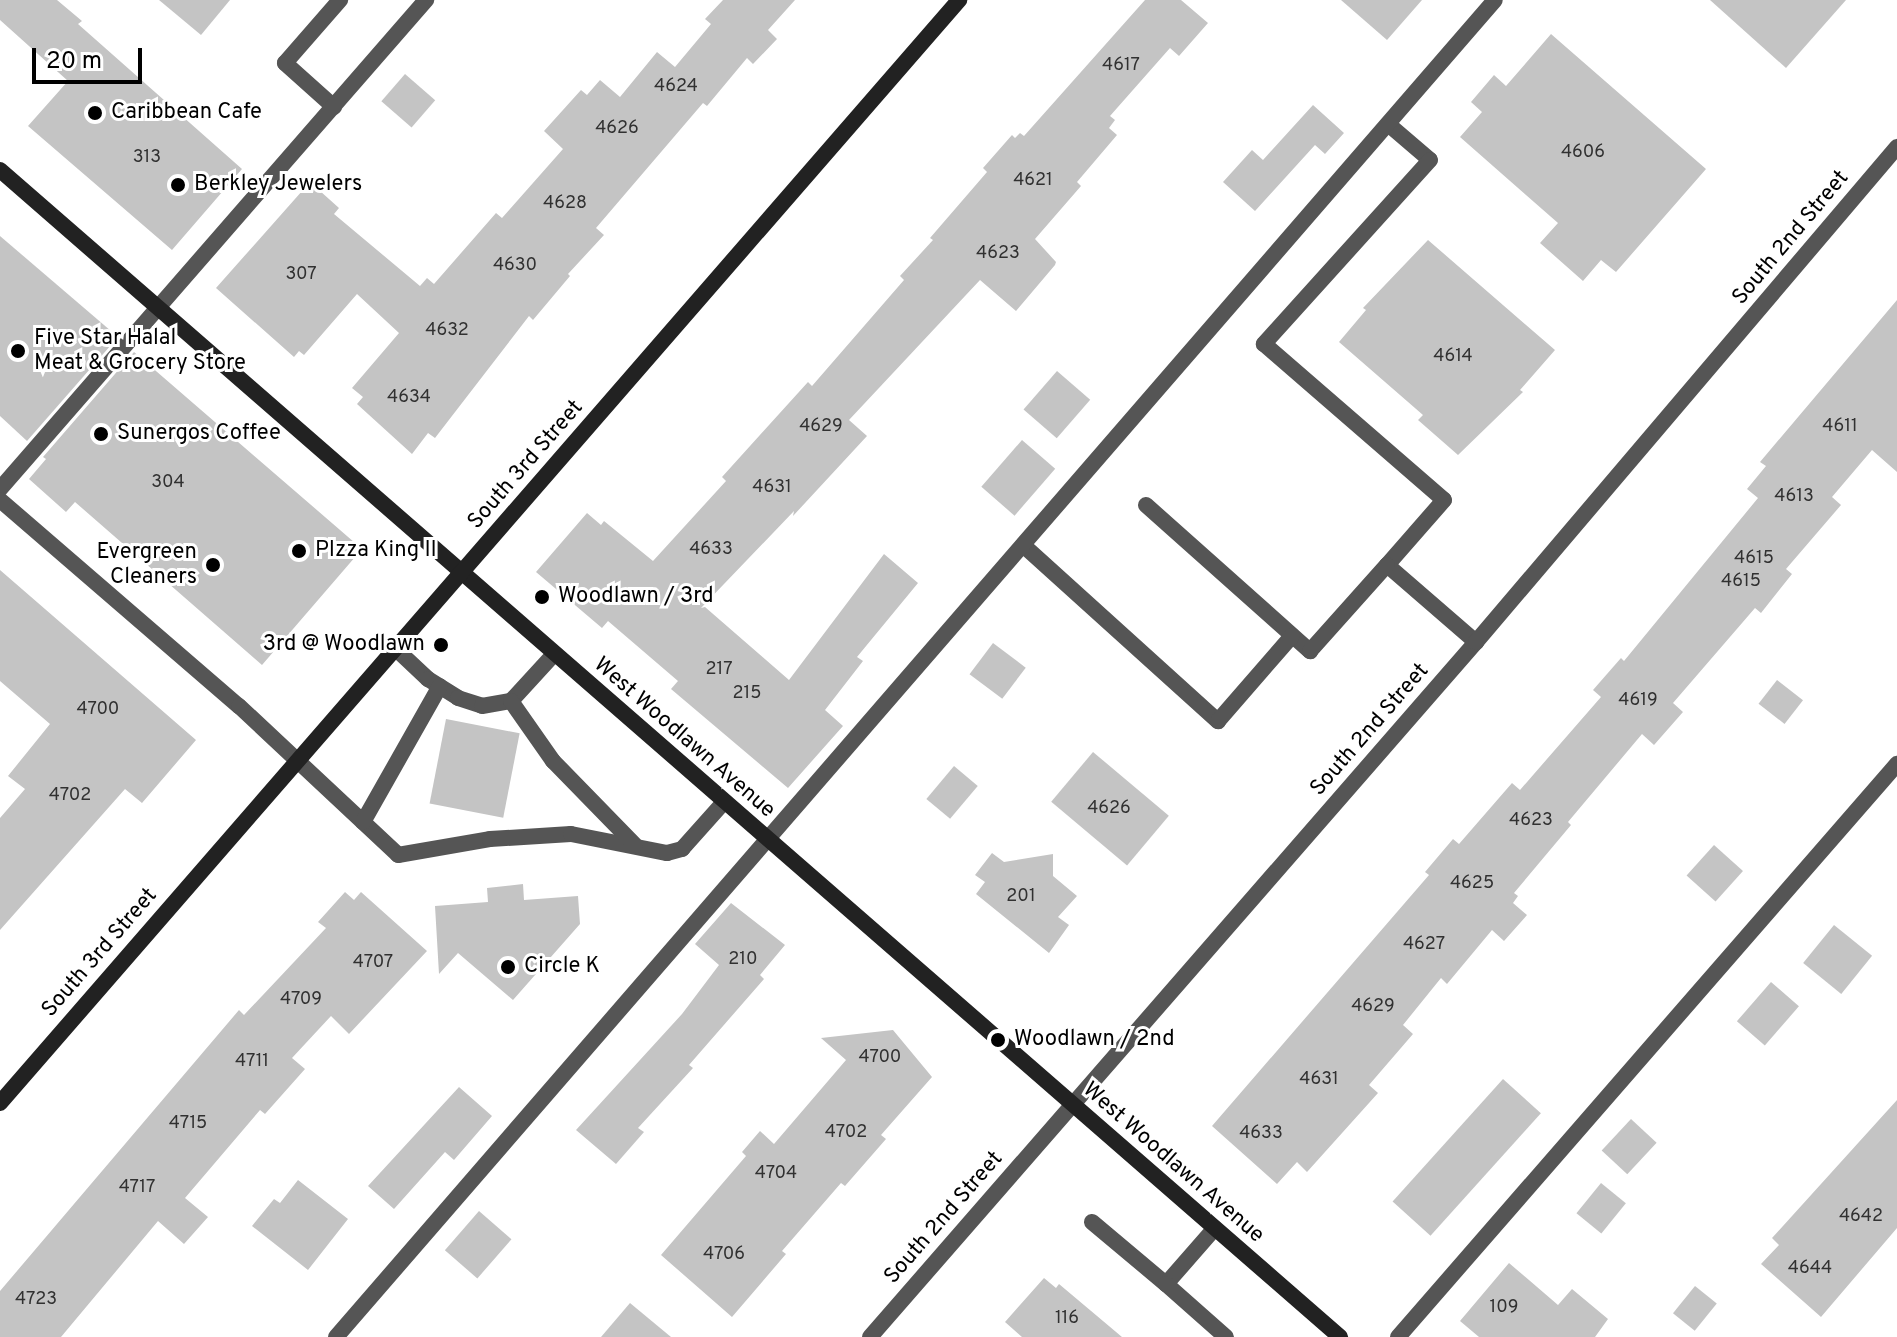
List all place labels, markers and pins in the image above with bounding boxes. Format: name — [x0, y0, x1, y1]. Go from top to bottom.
place label: Caribbean Cafe — [111, 100, 262, 126]
marker: Caribbean Cafe — [86, 104, 104, 122]
place label: Berkley Jewelers — [194, 172, 362, 198]
marker: Berkley Jewelers — [169, 176, 187, 194]
place label: Five Star Halal Meat & Grocery Store — [34, 325, 246, 376]
marker: Five Star Halal Meat & Grocery Store — [9, 342, 27, 360]
place label: Sunergos Coffee — [117, 421, 281, 447]
marker: Sunergos Coffee — [92, 425, 110, 443]
place label: PIzza King II — [315, 538, 437, 564]
place label: Evergreen Cleaners — [97, 539, 197, 590]
marker: PIzza King II — [290, 542, 308, 560]
marker: Evergreen Cleaners — [204, 556, 222, 574]
place label: Woodlawn / 3rd — [558, 584, 714, 610]
marker: Woodlawn / 3rd — [533, 588, 551, 606]
place label: 3rd @ Woodlawn — [262, 632, 425, 658]
marker: 3rd @ Woodlawn — [432, 636, 450, 654]
place label: Circle K — [524, 954, 600, 980]
marker: Circle K — [499, 958, 517, 976]
place label: Woodlawn / 2nd — [1014, 1027, 1175, 1053]
marker: Woodlawn / 2nd — [989, 1031, 1007, 1049]

